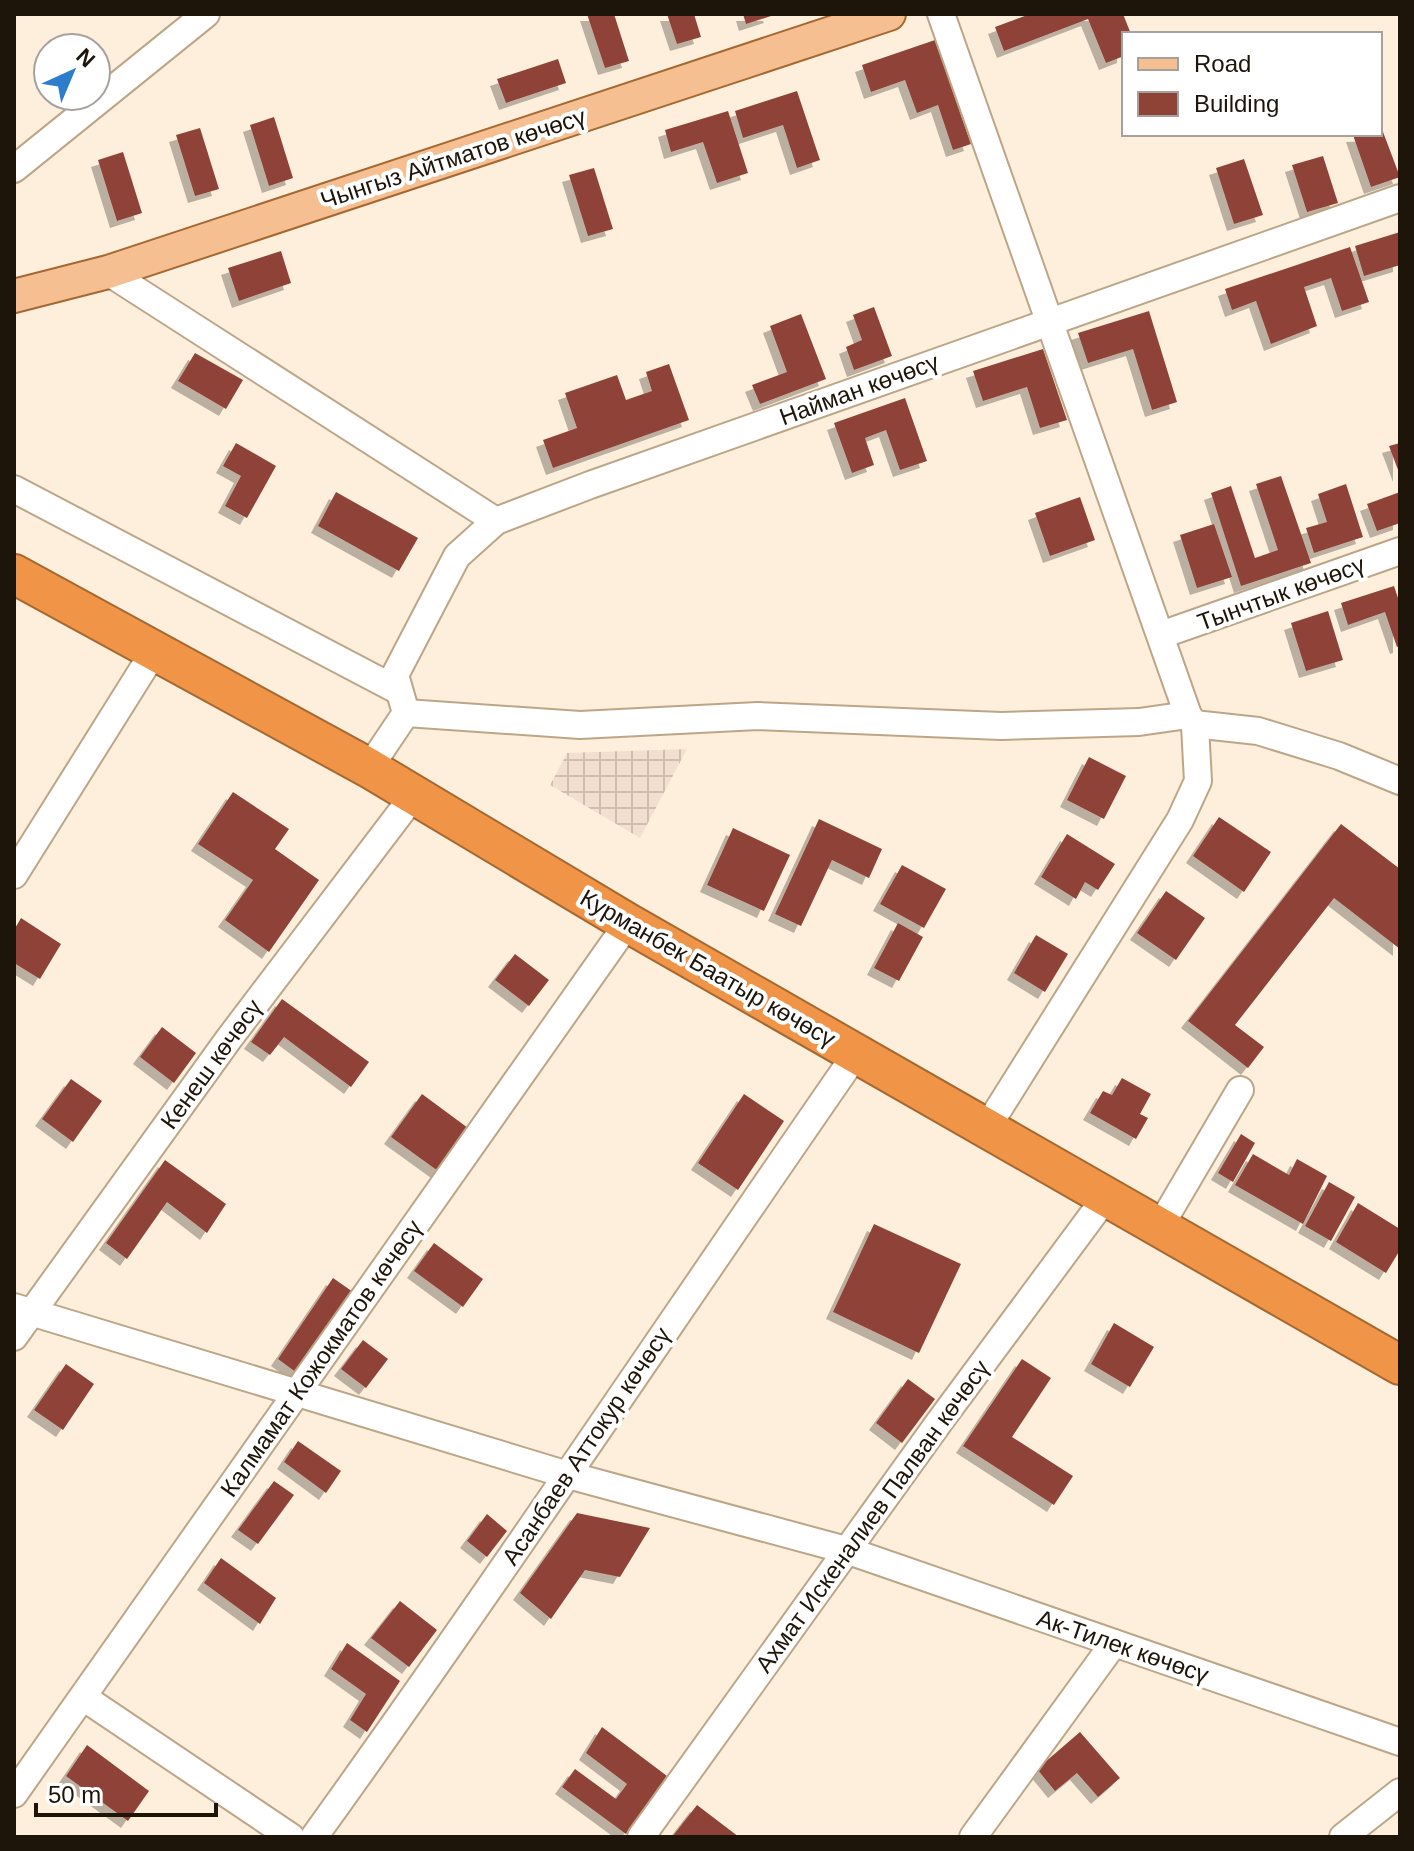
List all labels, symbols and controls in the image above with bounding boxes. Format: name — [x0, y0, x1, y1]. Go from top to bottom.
north arrow — [32, 32, 112, 112]
legend — [1122, 32, 1382, 136]
text: N — [71, 43, 100, 72]
text: Road — [1194, 50, 1251, 77]
text: Building — [1194, 90, 1279, 117]
street label: Чынгыз Айтматов көчөсү — [317, 102, 589, 214]
street label: Найман көчөсү — [776, 348, 942, 430]
street label: Тынчтык көчөсү — [1194, 550, 1368, 636]
street label: Курманбек Баатыр көчөсү — [576, 884, 840, 1052]
street label: Кенеш көчөсү — [155, 994, 267, 1134]
street label: Калмамат Кожокматов көчөсү — [215, 1214, 427, 1502]
street label: Асанбаев Аттокур көчөсү — [496, 1322, 676, 1570]
street label: Ахмат Искеналиев Палван көчөсү — [750, 1355, 994, 1677]
street label: Ак-Тилек көчөсү — [1034, 1604, 1212, 1688]
scale bar — [36, 1767, 216, 1817]
text: 50 m — [48, 1781, 101, 1808]

